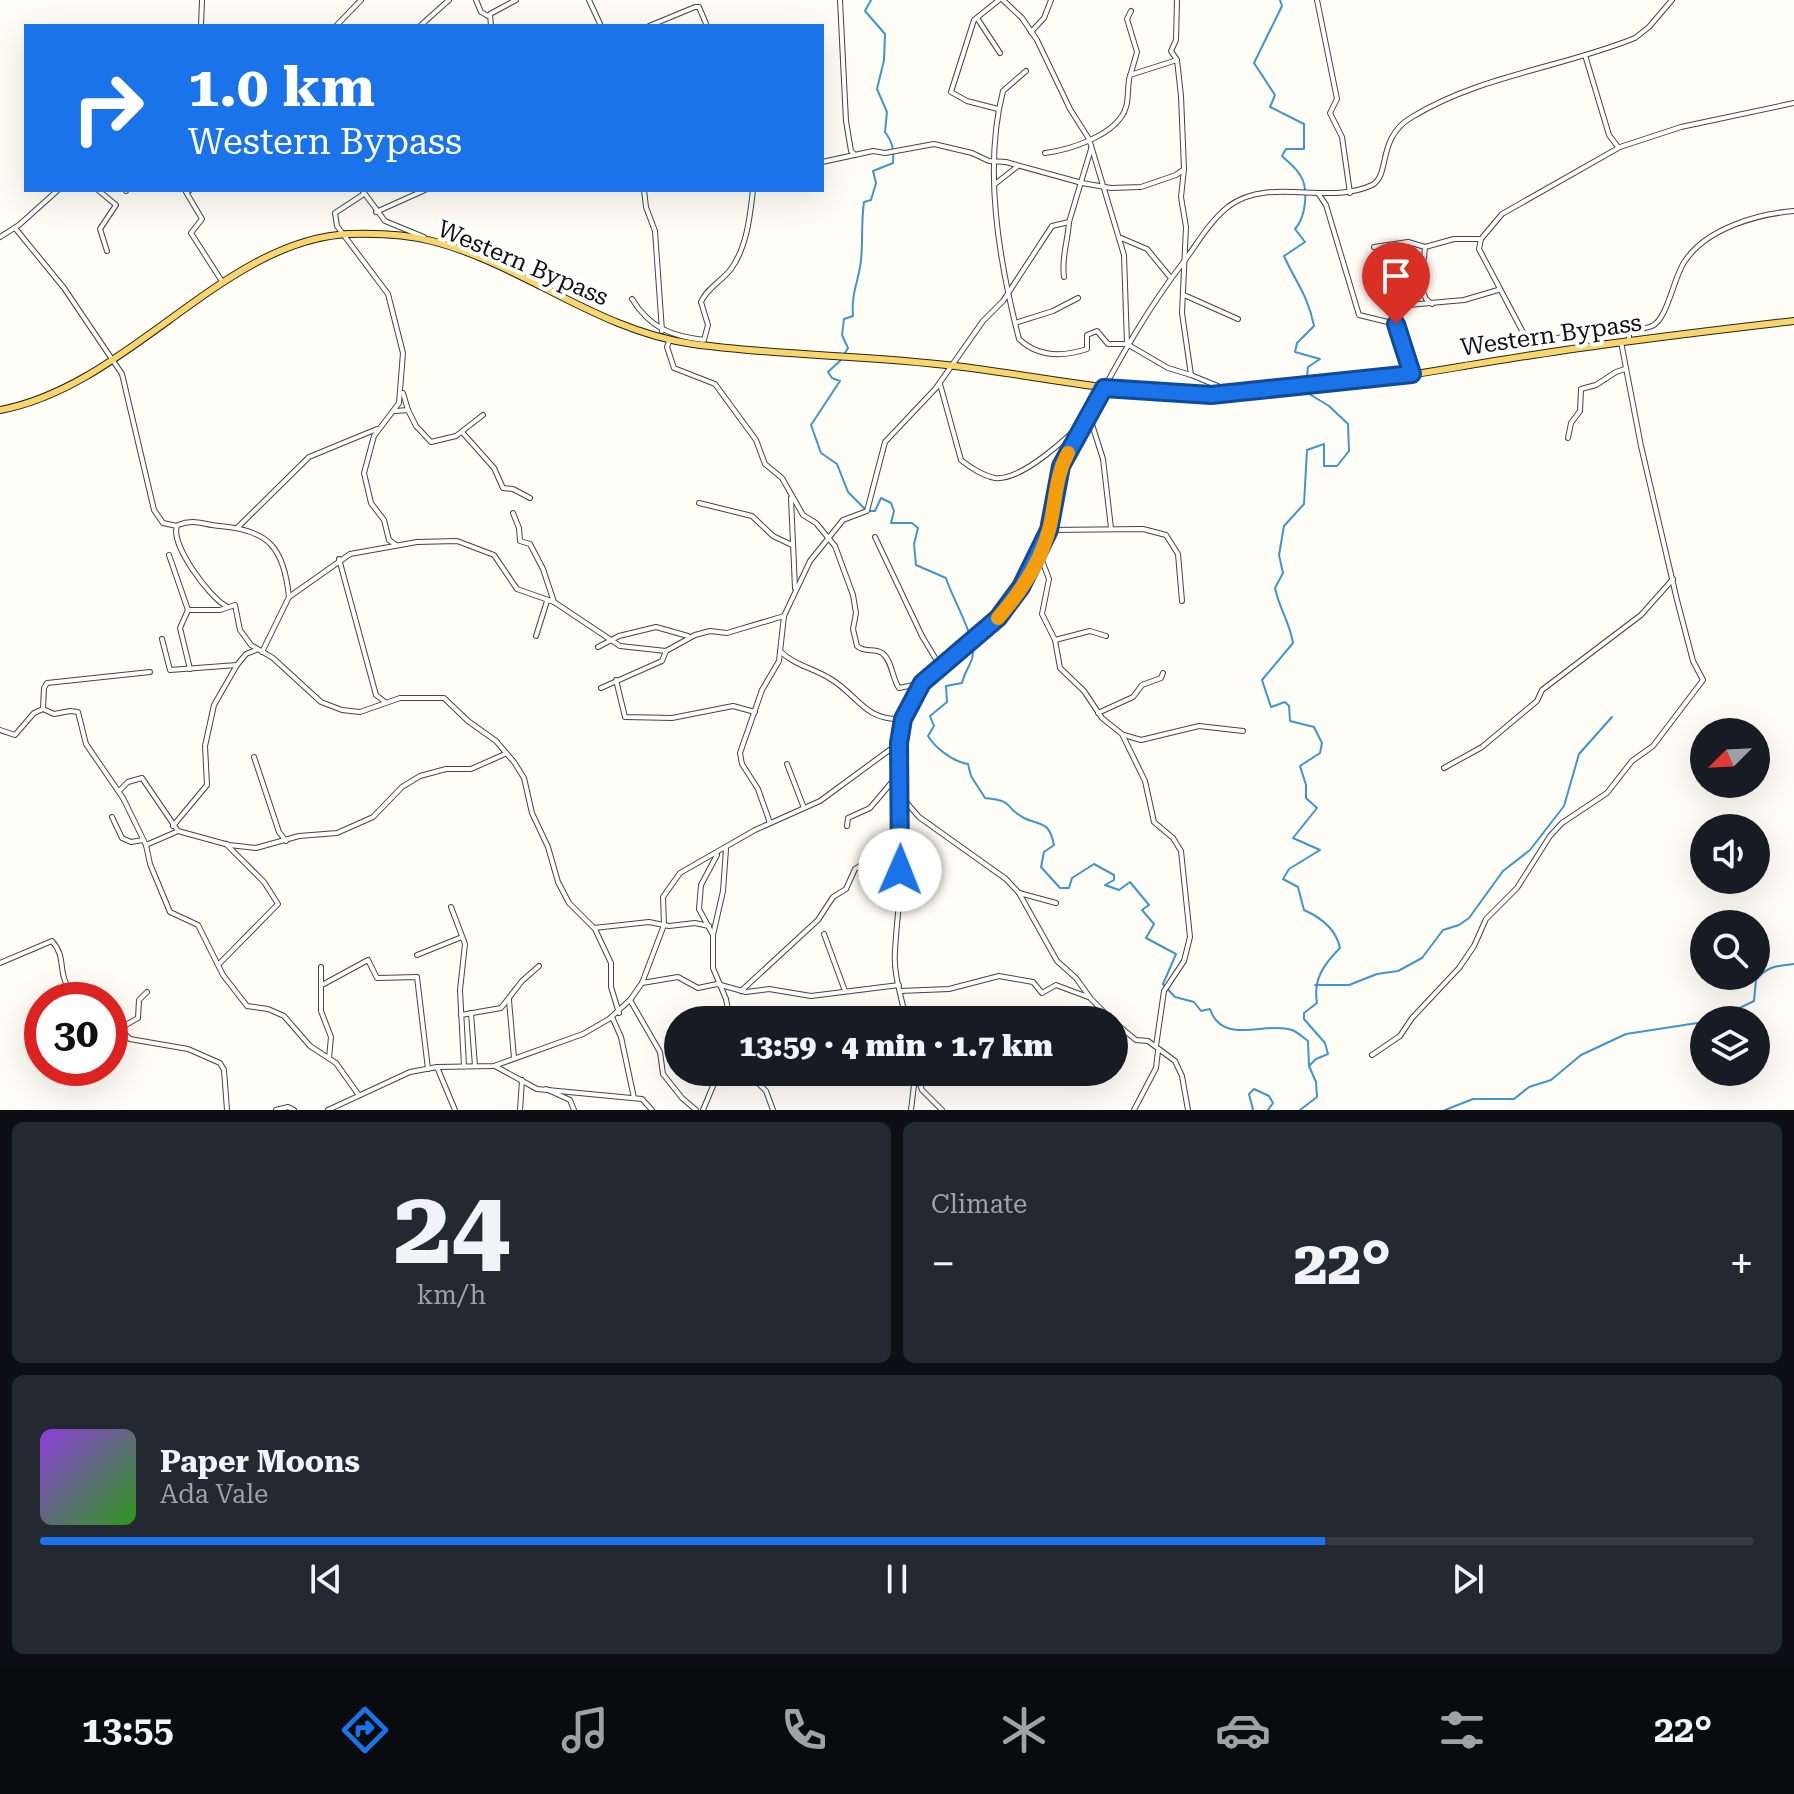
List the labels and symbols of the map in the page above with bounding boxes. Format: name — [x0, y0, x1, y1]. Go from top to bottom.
street label: Western Bypass — [433, 214, 613, 312]
pin — [1362, 242, 1430, 324]
street label: Western Bypass — [1459, 308, 1643, 362]
north arrow — [1690, 718, 1770, 798]
position arrow — [858, 828, 942, 912]
speed limit sign: 30 — [24, 982, 128, 1086]

